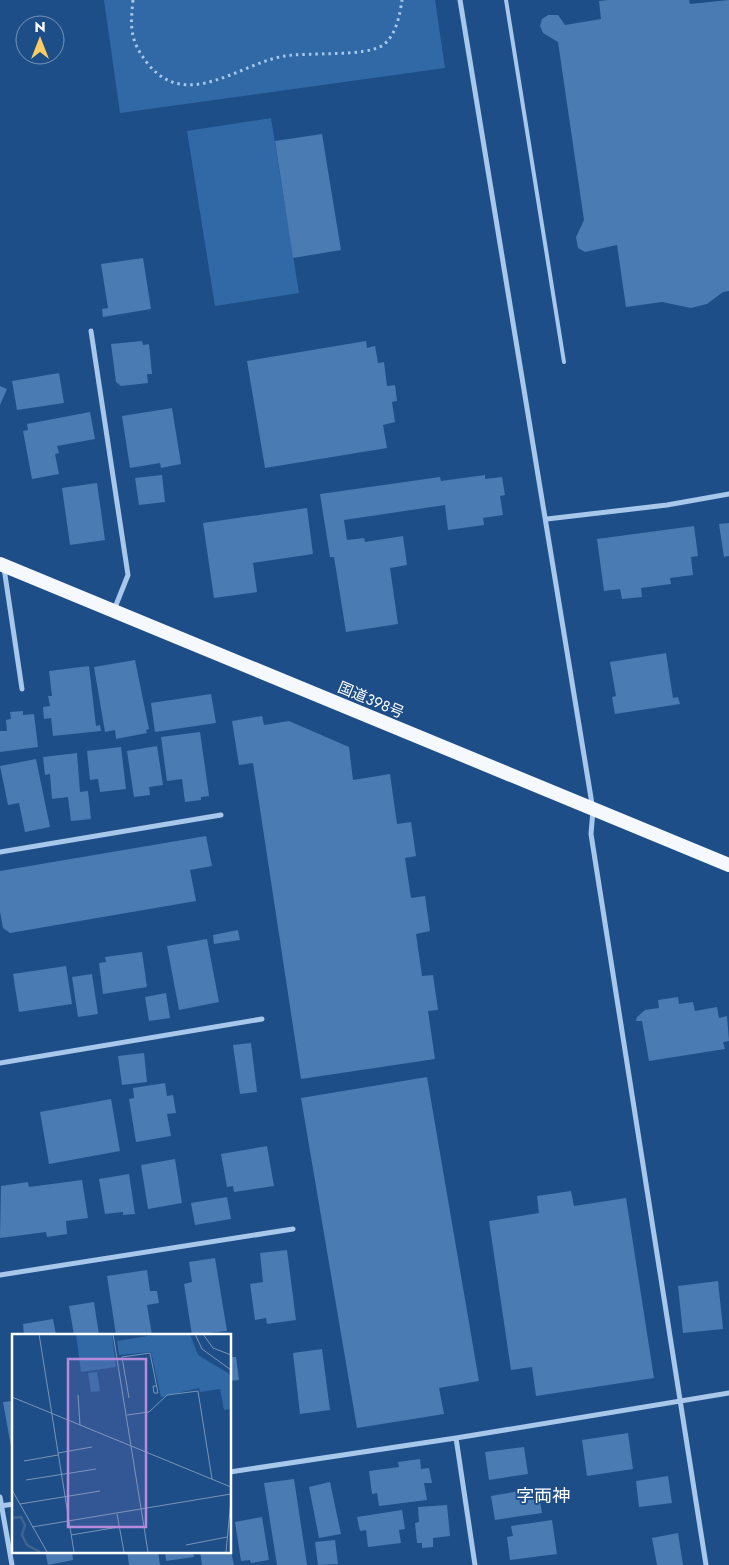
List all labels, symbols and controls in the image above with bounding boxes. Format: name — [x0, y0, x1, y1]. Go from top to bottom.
north arrow — [15, 15, 65, 65]
text: N — [34, 17, 46, 37]
street label: 国道398号 — [334, 676, 408, 724]
inset map — [12, 1334, 231, 1552]
district label: 字両神 — [516, 1483, 570, 1509]

